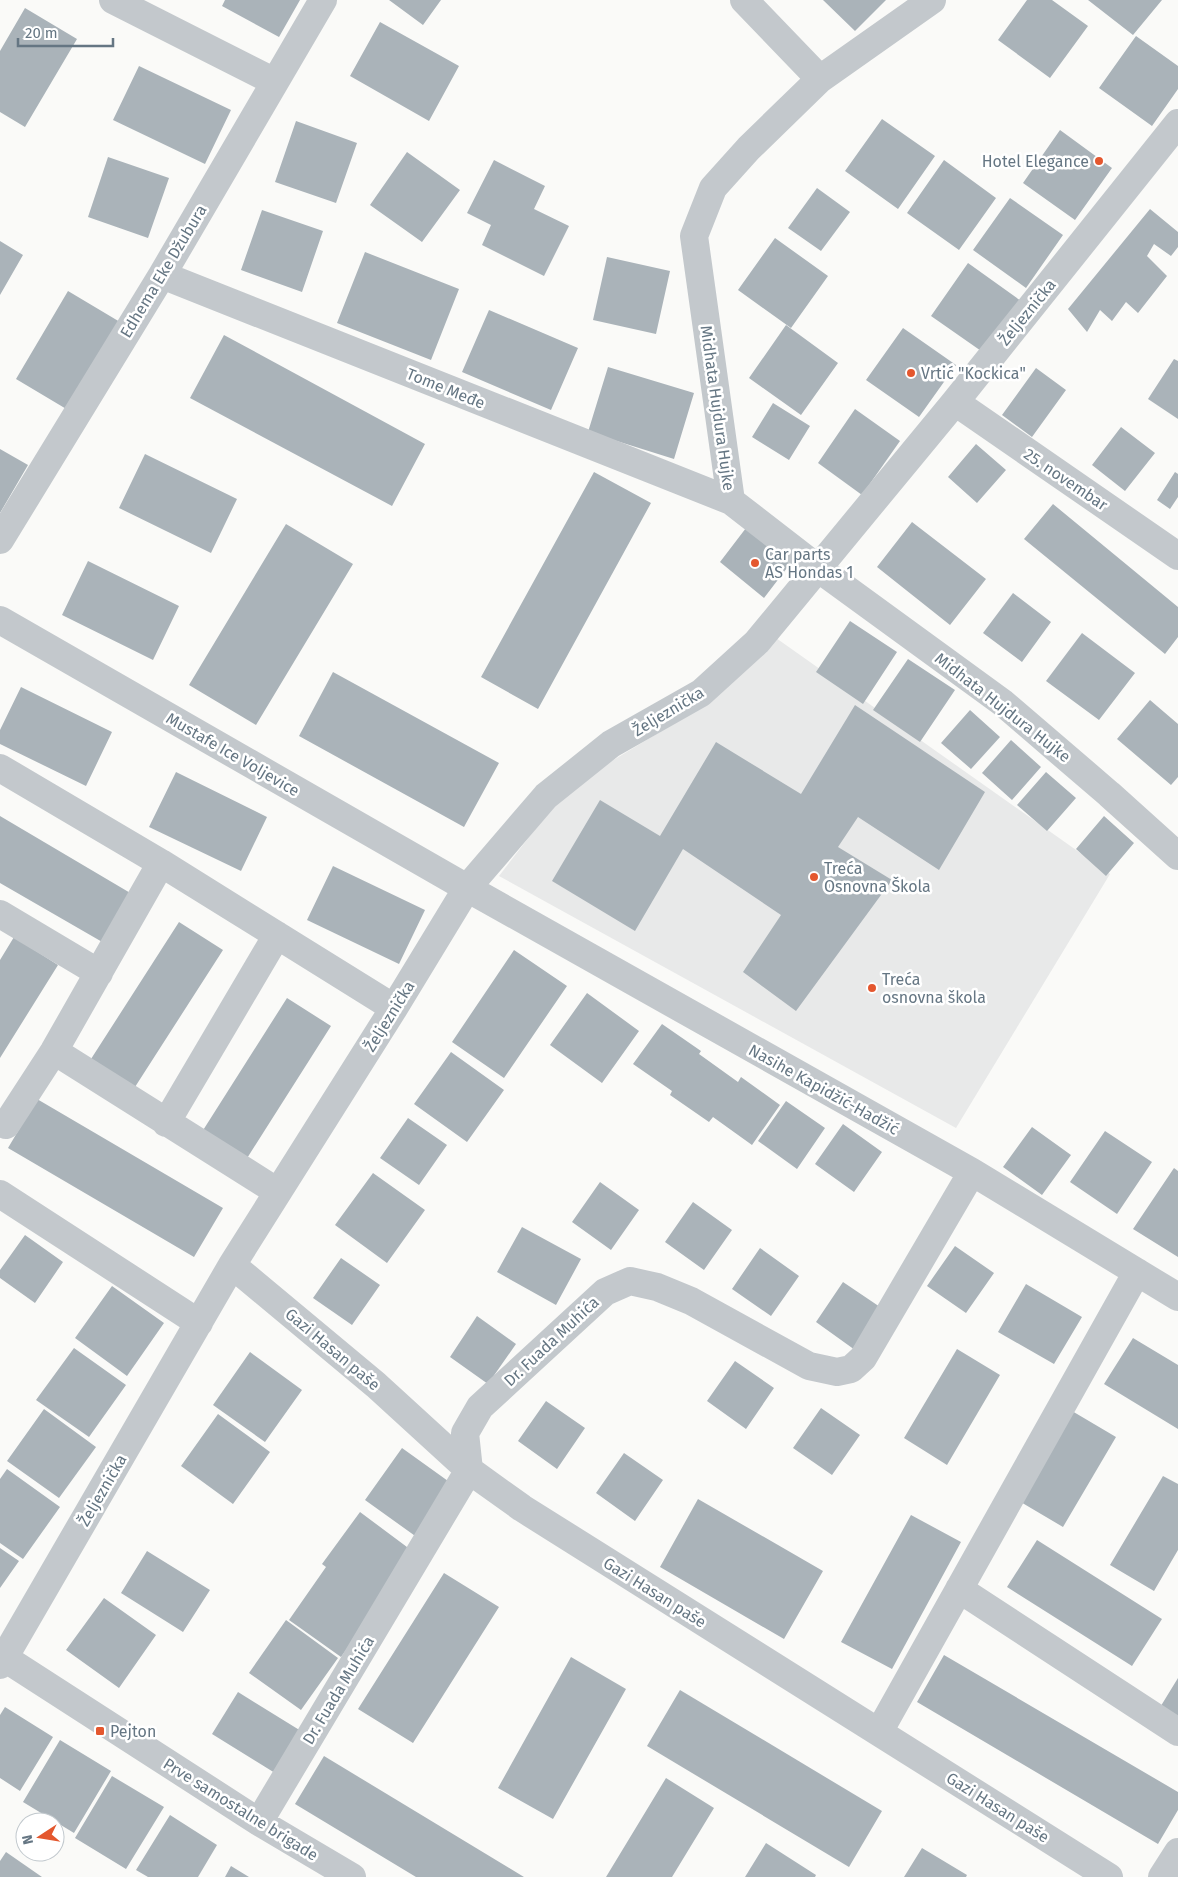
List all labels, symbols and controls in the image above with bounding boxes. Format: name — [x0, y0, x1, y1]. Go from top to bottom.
scale bar — [18, 15, 112, 47]
text: 20 m — [25, 24, 58, 42]
place label: Hotel Elegance — [982, 152, 1089, 171]
marker: Hotel Elegance — [1093, 155, 1105, 167]
street label: Edhema Eke Džubura — [116, 201, 211, 341]
street label: Željeznička — [994, 275, 1060, 349]
street label: Midhata Hujdura Hujke — [696, 324, 739, 492]
street label: Tome Međe — [404, 364, 488, 413]
place label: Vrtić "Kockica" — [921, 364, 1026, 383]
marker: Vrtić "Kockica" — [905, 367, 917, 379]
street label: 25. novembar — [1020, 444, 1112, 515]
place label: Car parts AS Hondas 1 — [765, 545, 853, 582]
marker: Car parts AS Hondas 1 — [749, 557, 761, 569]
street label: Midhata Hujdura Hujke — [931, 649, 1074, 766]
street label: Željeznička — [629, 682, 707, 740]
street label: Mustafe Ice Voljevice — [163, 708, 303, 800]
place label: Treća Osnovna Škola — [824, 859, 931, 896]
marker: Treća Osnovna Škola — [808, 871, 820, 883]
place label: Treća osnovna škola — [882, 970, 986, 1007]
street label: Željeznička — [359, 977, 419, 1055]
marker: Treća osnovna škola — [866, 982, 878, 994]
street label: Nasihe Kapidžić-Hadžić — [745, 1040, 902, 1139]
street label: Dr. Fuada Muhića — [500, 1293, 603, 1390]
street label: Gazi Hasan paše — [281, 1304, 384, 1394]
street label: Željeznička — [73, 1450, 131, 1530]
street label: Gazi Hasan paše — [600, 1553, 710, 1632]
street label: Dr. Fuada Muhića — [299, 1633, 378, 1748]
place label: Pejton — [110, 1722, 156, 1741]
marker: Pejton — [94, 1725, 106, 1737]
street label: Prve samostalne brigade — [160, 1754, 322, 1865]
street label: Gazi Hasan paše — [943, 1768, 1053, 1847]
north arrow — [15, 1812, 65, 1862]
text: N — [18, 1833, 37, 1846]

